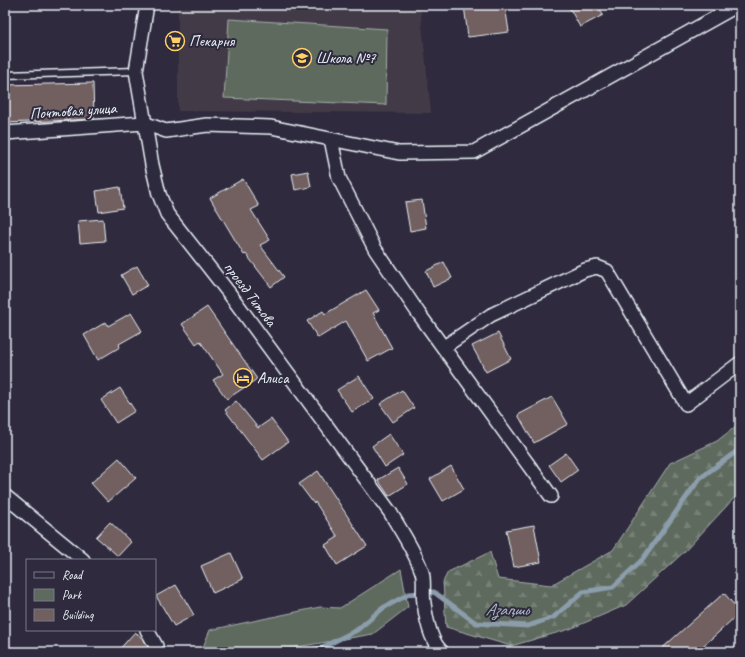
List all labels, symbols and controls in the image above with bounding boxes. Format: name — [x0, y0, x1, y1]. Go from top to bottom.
supermarket icon: Пекарня — [164, 30, 186, 52]
place label: Пекарня — [189, 31, 236, 51]
school or university icon: Школа №7 — [291, 47, 313, 69]
place label: Школа №7 — [316, 48, 376, 68]
street label: Почтовая улица — [29, 98, 118, 124]
street label: проезд Титова — [219, 258, 282, 332]
hotel icon: Алиса — [232, 367, 254, 389]
place label: Алиса — [257, 368, 290, 388]
legend — [26, 559, 156, 631]
text: Road — [62, 567, 84, 583]
text: Park — [62, 587, 83, 603]
water label: Аӡаԥшь — [486, 599, 531, 621]
text: Building — [62, 607, 94, 623]

